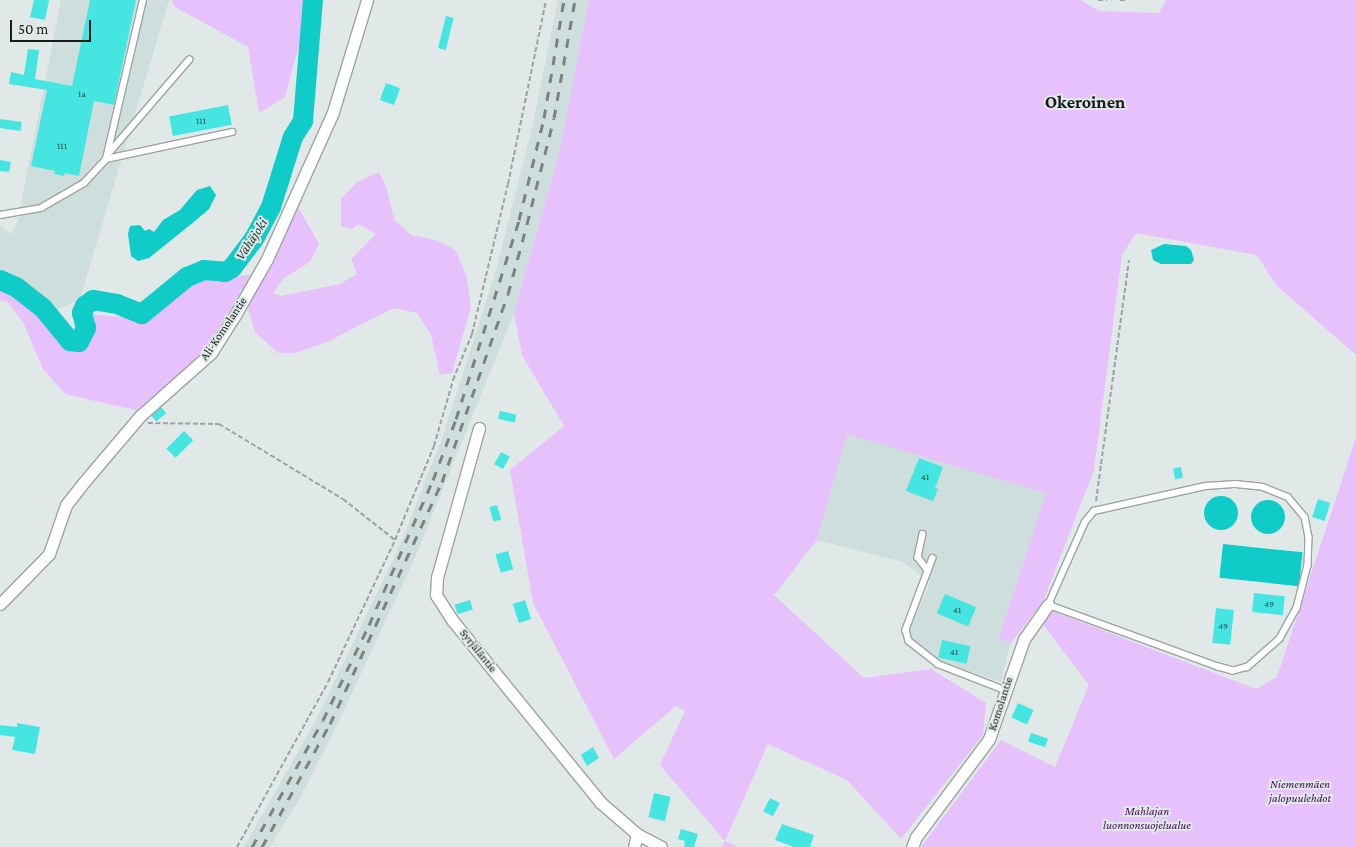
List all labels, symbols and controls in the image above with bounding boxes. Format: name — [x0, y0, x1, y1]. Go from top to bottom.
scale bar — [12, 10, 94, 42]
text: 50 m — [18, 21, 48, 37]
house number: 1a — [78, 88, 86, 100]
district label: Okeroinen — [1045, 91, 1125, 113]
house number: 111 — [196, 115, 206, 127]
house number: 111 — [57, 140, 67, 152]
water label: Vähäjoki — [231, 215, 271, 263]
street label: Ali-Komolantie — [198, 295, 250, 363]
house number: 41 — [921, 471, 929, 483]
house number: 49 — [1264, 598, 1274, 610]
house number: 41 — [953, 604, 961, 616]
house number: 49 — [1218, 620, 1228, 632]
street label: Syrjäläntie — [456, 627, 500, 675]
house number: 41 — [950, 646, 958, 658]
street label: Komolantie — [986, 675, 1016, 733]
park label: Niemenmäen jalopuulehdot — [1269, 778, 1331, 806]
park label: Mahlajan luonnonsuojelualue — [1103, 805, 1191, 833]

